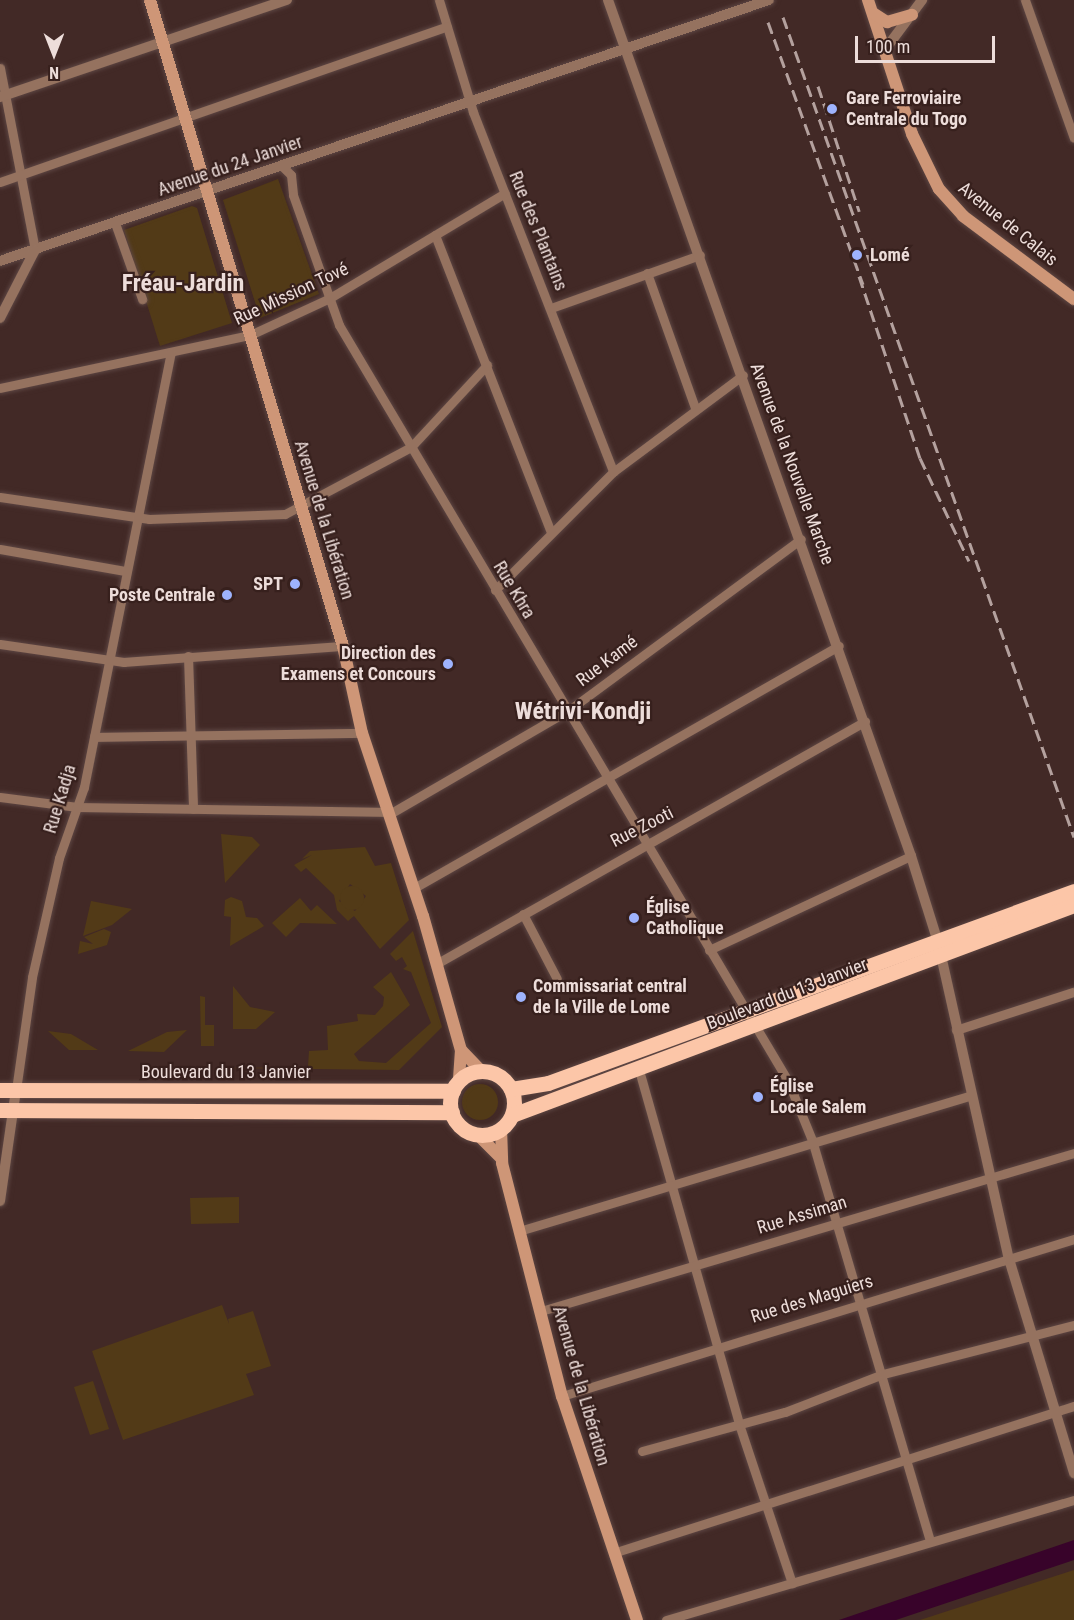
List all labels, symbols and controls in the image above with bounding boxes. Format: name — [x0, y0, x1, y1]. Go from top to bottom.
north arrow — [24, 24, 84, 84]
scale bar — [858, 24, 998, 62]
text: 100 m — [866, 36, 910, 57]
text: N — [49, 63, 59, 82]
place label: Gare Ferroviaire Centrale du Togo — [846, 88, 968, 130]
marker: Gare Ferroviaire Centrale du Togo — [823, 100, 841, 118]
street label: Avenue du 24 Janvier — [155, 131, 305, 201]
street label: Rue des Plantains — [504, 168, 572, 294]
street label: Avenue de Calais — [954, 177, 1062, 271]
place label: Lomé — [870, 244, 910, 266]
marker: Lomé — [848, 246, 866, 264]
street label: Rue Mission Tové — [230, 258, 352, 330]
district label: Fréau-Jardin — [122, 270, 244, 298]
street label: Avenue de la Nouvelle Marche — [745, 360, 839, 568]
street label: Avenue de la Libération — [290, 438, 358, 602]
street label: Rue Khra — [488, 557, 540, 623]
place label: SPT — [253, 573, 283, 595]
marker: SPT — [288, 577, 302, 591]
place label: Poste Centrale — [109, 584, 215, 606]
marker: Poste Centrale — [220, 588, 234, 602]
street label: Rue Kamé — [572, 631, 642, 691]
place label: Direction des Examens et Concours — [281, 643, 436, 686]
marker: Direction des Examens et Concours — [441, 657, 455, 671]
district label: Wétrivi-Kondji — [515, 698, 651, 726]
street label: Rue Kadja — [39, 762, 81, 836]
street label: Rue Zooti — [607, 802, 677, 852]
place label: Église Catholique — [646, 897, 724, 940]
marker: Église Catholique — [627, 911, 641, 925]
street label: Boulevard du 13 Janvier — [704, 953, 870, 1035]
place label: Commissariat central de la Ville de Lome — [533, 976, 687, 1018]
marker: Commissariat central de la Ville de Lome — [514, 990, 528, 1004]
street label: Boulevard du 13 Janvier — [141, 1061, 311, 1083]
place label: Église Locale Salem — [770, 1076, 866, 1118]
marker: Église Locale Salem — [751, 1090, 765, 1104]
street label: Rue Assiman — [755, 1191, 849, 1239]
street label: Rue des Maguiers — [748, 1270, 876, 1328]
street label: Avenue de la Libération — [548, 1304, 614, 1468]

